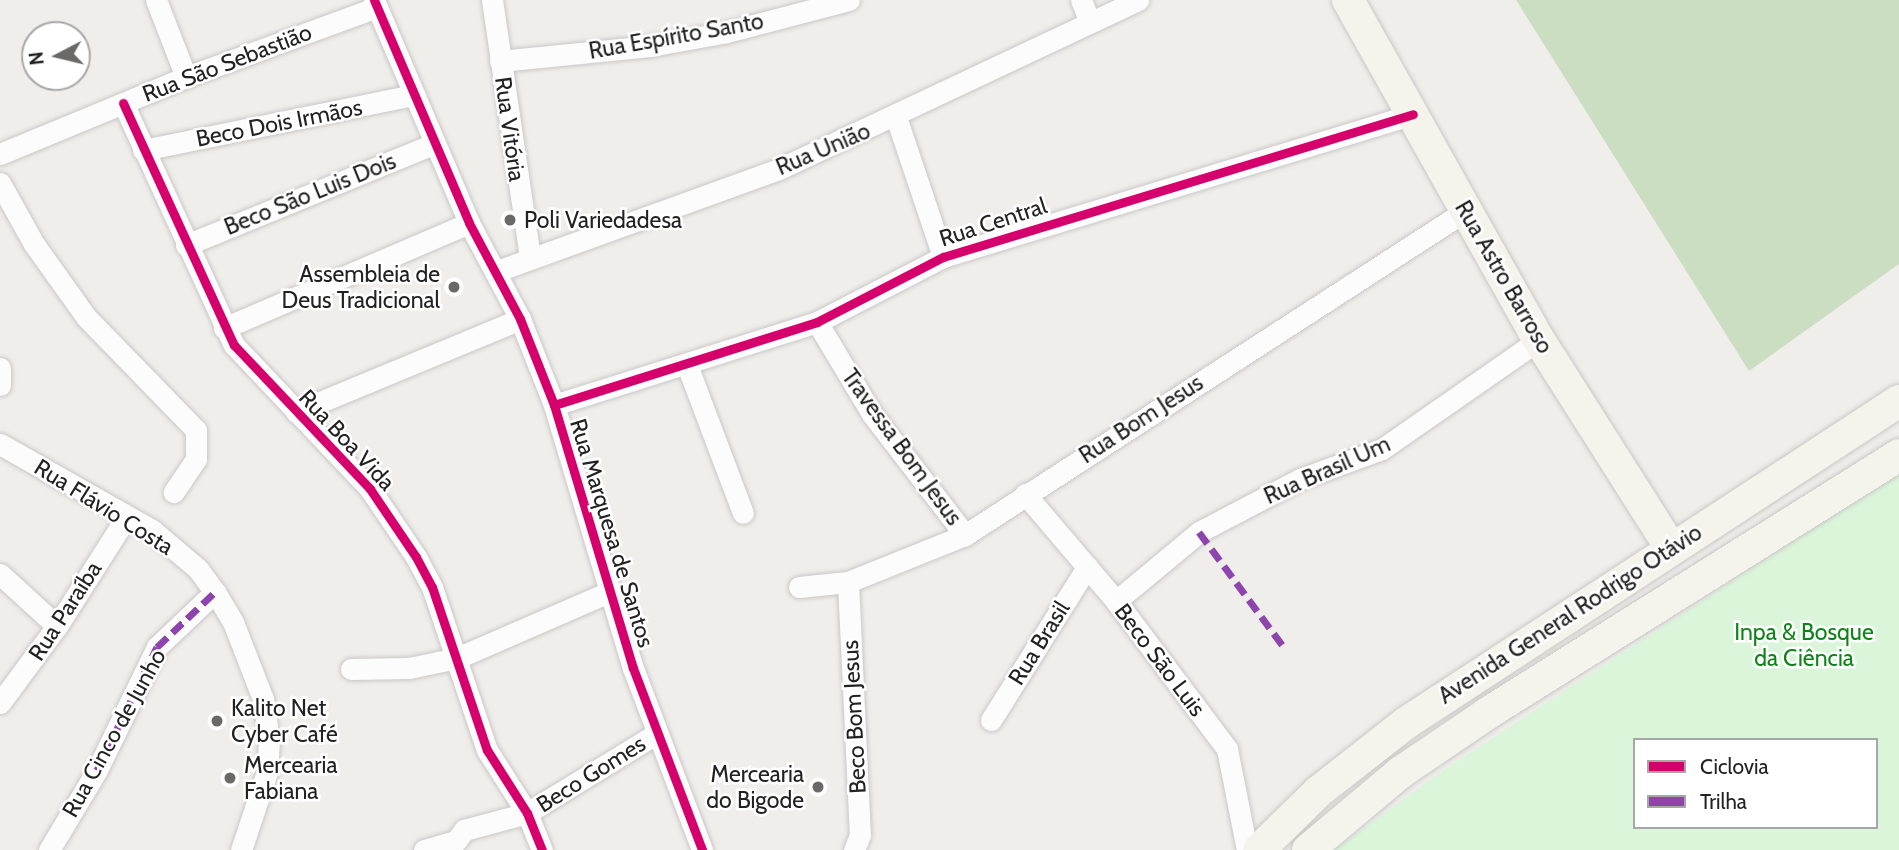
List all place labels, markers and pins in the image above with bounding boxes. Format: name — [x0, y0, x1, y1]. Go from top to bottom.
place label: Poli Variedadesa — [524, 206, 682, 234]
marker: Poli Variedadesa — [502, 212, 518, 228]
place label: Assembleia de Deus Tradicional — [282, 260, 440, 314]
marker: Assembleia de Deus Tradicional — [446, 279, 462, 295]
place label: Kalito Net Cyber Café — [231, 694, 338, 748]
marker: Kalito Net Cyber Café — [209, 713, 225, 729]
place label: Mercearia Fabiana — [244, 751, 337, 805]
place label: Mercearia do Bigode — [706, 760, 804, 814]
marker: Mercearia Fabiana — [222, 770, 238, 786]
marker: Mercearia do Bigode — [810, 779, 826, 795]

